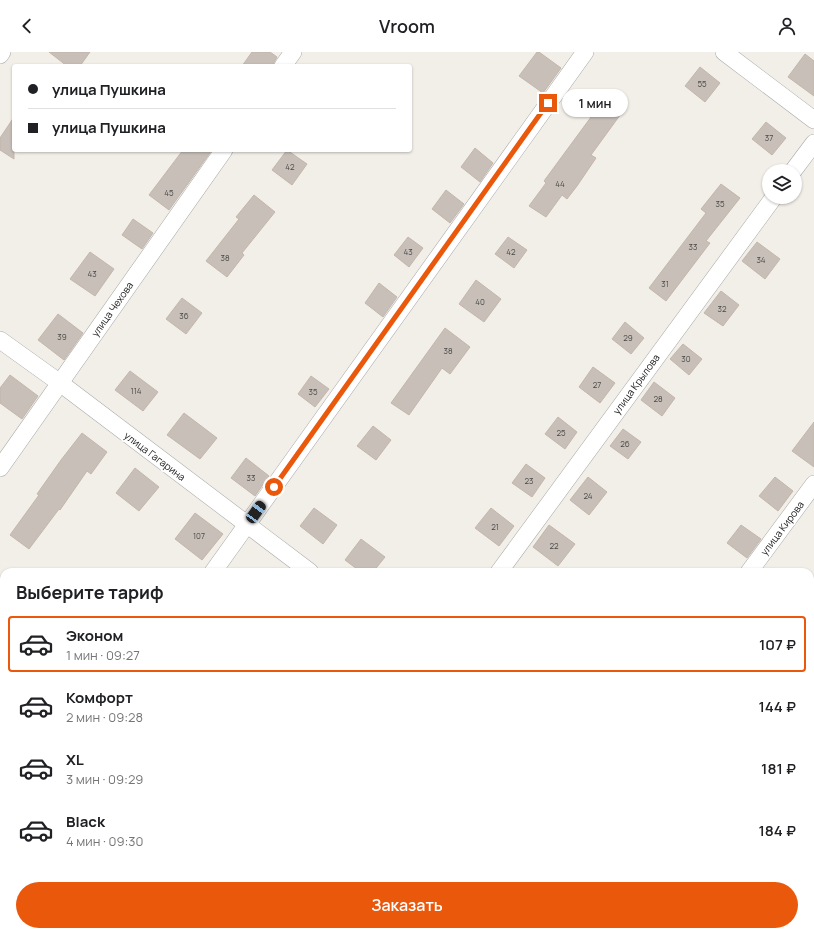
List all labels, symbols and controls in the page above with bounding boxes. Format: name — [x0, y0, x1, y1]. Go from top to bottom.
text: Vroom — [379, 14, 435, 38]
icon: back — [16, 15, 38, 37]
icon: person — [776, 15, 798, 37]
house number: 55 — [697, 78, 707, 89]
text: улица Пушкина — [52, 79, 166, 100]
callout: 1 мин — [562, 89, 628, 117]
route end — [539, 94, 557, 112]
text: 1 мин — [578, 94, 612, 112]
text: улица Пушкина — [52, 117, 166, 138]
house number: 37 — [765, 132, 773, 143]
house number: 42 — [285, 161, 295, 172]
map controls — [762, 164, 802, 204]
button: layers — [762, 164, 802, 204]
house number: 44 — [555, 178, 565, 189]
house number: 45 — [164, 187, 174, 198]
house number: 35 — [715, 198, 725, 209]
house number: 33 — [689, 241, 697, 252]
house number: 43 — [403, 246, 413, 257]
house number: 42 — [506, 246, 516, 257]
house number: 38 — [220, 252, 230, 263]
house number: 34 — [756, 254, 766, 265]
house number: 43 — [87, 268, 97, 279]
house number: 31 — [661, 278, 669, 289]
street label: улица Чехова — [88, 279, 136, 339]
house number: 40 — [475, 296, 485, 307]
house number: 32 — [718, 303, 727, 314]
house number: 36 — [179, 310, 189, 321]
house number: 39 — [57, 331, 67, 342]
house number: 29 — [623, 332, 633, 343]
house number: 38 — [443, 345, 453, 356]
street label: улица Крылова — [609, 351, 663, 417]
house number: 30 — [681, 353, 691, 364]
house number: 27 — [593, 379, 601, 390]
house number: 114 — [131, 385, 142, 396]
house number: 35 — [308, 386, 318, 397]
house number: 28 — [653, 393, 663, 404]
house number: 25 — [556, 427, 566, 438]
street label: улица Гагарина — [121, 428, 189, 484]
house number: 26 — [620, 438, 630, 449]
house number: 33 — [247, 472, 255, 483]
house number: 23 — [525, 475, 533, 486]
route start — [265, 478, 283, 496]
house number: 24 — [583, 490, 593, 501]
street label: улица Кирова — [757, 498, 807, 558]
car — [244, 499, 268, 525]
house number: 21 — [491, 521, 499, 532]
house number: 107 — [193, 530, 205, 541]
house number: 22 — [549, 540, 559, 551]
text: Выберите тариф — [16, 580, 164, 604]
text: Эконом — [66, 625, 123, 646]
icon: car — [18, 626, 54, 662]
text: 107 ₽ — [759, 634, 796, 655]
text: 1 мин · 09:27 — [66, 646, 140, 664]
text: Комфорт — [66, 687, 133, 708]
icon: car — [18, 688, 54, 724]
text: 144 ₽ — [758, 696, 796, 717]
text: 2 мин · 09:28 — [66, 708, 143, 726]
text: XL — [66, 749, 84, 770]
icon: car — [18, 750, 54, 786]
text: 181 ₽ — [761, 758, 796, 779]
text: 3 мин · 09:29 — [66, 770, 143, 788]
text: Black — [66, 811, 105, 832]
icon: car — [18, 812, 54, 848]
text: 184 ₽ — [758, 820, 796, 841]
text: 4 мин · 09:30 — [66, 832, 143, 850]
button: Заказать — [16, 882, 798, 928]

